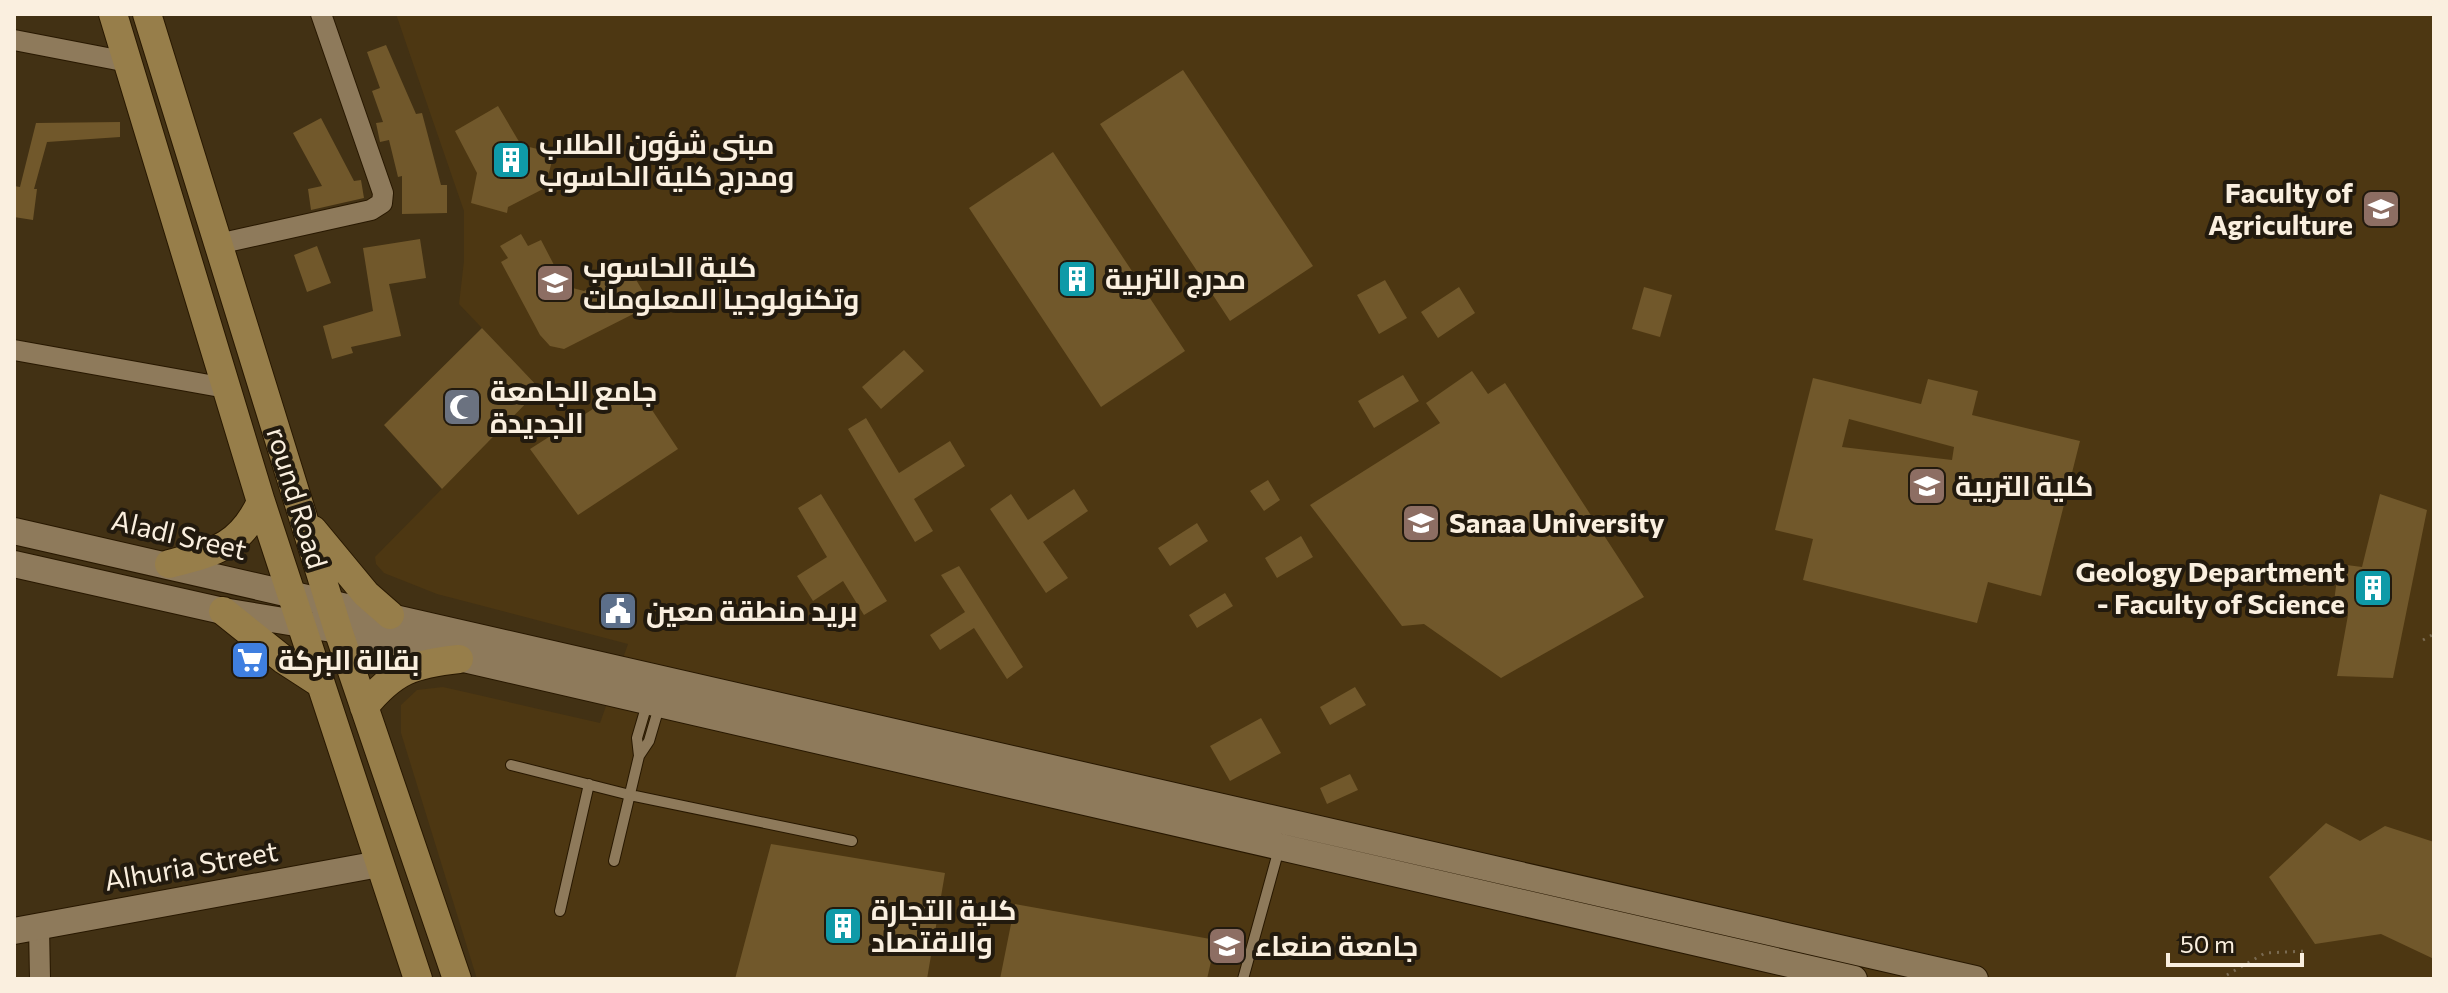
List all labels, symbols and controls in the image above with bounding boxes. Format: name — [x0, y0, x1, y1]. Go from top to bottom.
place label: مبنى شؤون الطلاب ومدرج كلية الحاسوب — [539, 126, 794, 195]
building icon: مبنى شؤون الطلاب ومدرج كلية الحاسوب — [490, 139, 532, 181]
place label: Faculty of Agriculture — [2208, 175, 2354, 241]
school or university icon: Faculty of Agriculture — [2360, 188, 2402, 230]
place label: كلية الحاسوب وتكنولوجيا المعلومات — [583, 249, 859, 316]
building icon: مدرج التربية — [1056, 258, 1098, 300]
place label: مدرج التربية — [1105, 261, 1246, 298]
school or university icon: كلية الحاسوب وتكنولوجيا المعلومات — [534, 262, 576, 304]
place label: جامع الجامعة الجديدة — [490, 373, 657, 439]
mosque icon: جامع الجامعة الجديدة — [441, 386, 483, 428]
street label: round Road — [260, 423, 336, 573]
school or university icon: كلية التربية — [1906, 465, 1948, 507]
place label: كلية التربية — [1955, 468, 2093, 503]
street label: Aladl Sreet — [108, 502, 250, 566]
school or university icon: Sanaa University — [1400, 502, 1442, 544]
place label: Sanaa University — [1449, 505, 1665, 539]
place label: Geology Department - Faculty of Science — [2075, 554, 2345, 620]
building icon: Geology Department - Faculty of Science — [2352, 567, 2394, 609]
public building icon: بريد منطقة معين — [597, 590, 639, 632]
place label: بريد منطقة معين — [646, 593, 858, 628]
supermarket icon: بقالة البركة — [229, 639, 271, 681]
place label: بقالة البركة — [278, 642, 420, 677]
street label: Alhuria Street — [101, 833, 280, 897]
place label: كلية التجارة والاقتصاد — [871, 892, 1017, 959]
building icon: كلية التجارة والاقتصاد — [822, 905, 864, 947]
scale bar — [2168, 917, 2302, 967]
school or university icon: جامعة صنعاء — [1206, 925, 1248, 967]
place label: جامعة صنعاء — [1255, 928, 1418, 962]
text: 50 m — [2180, 929, 2235, 958]

